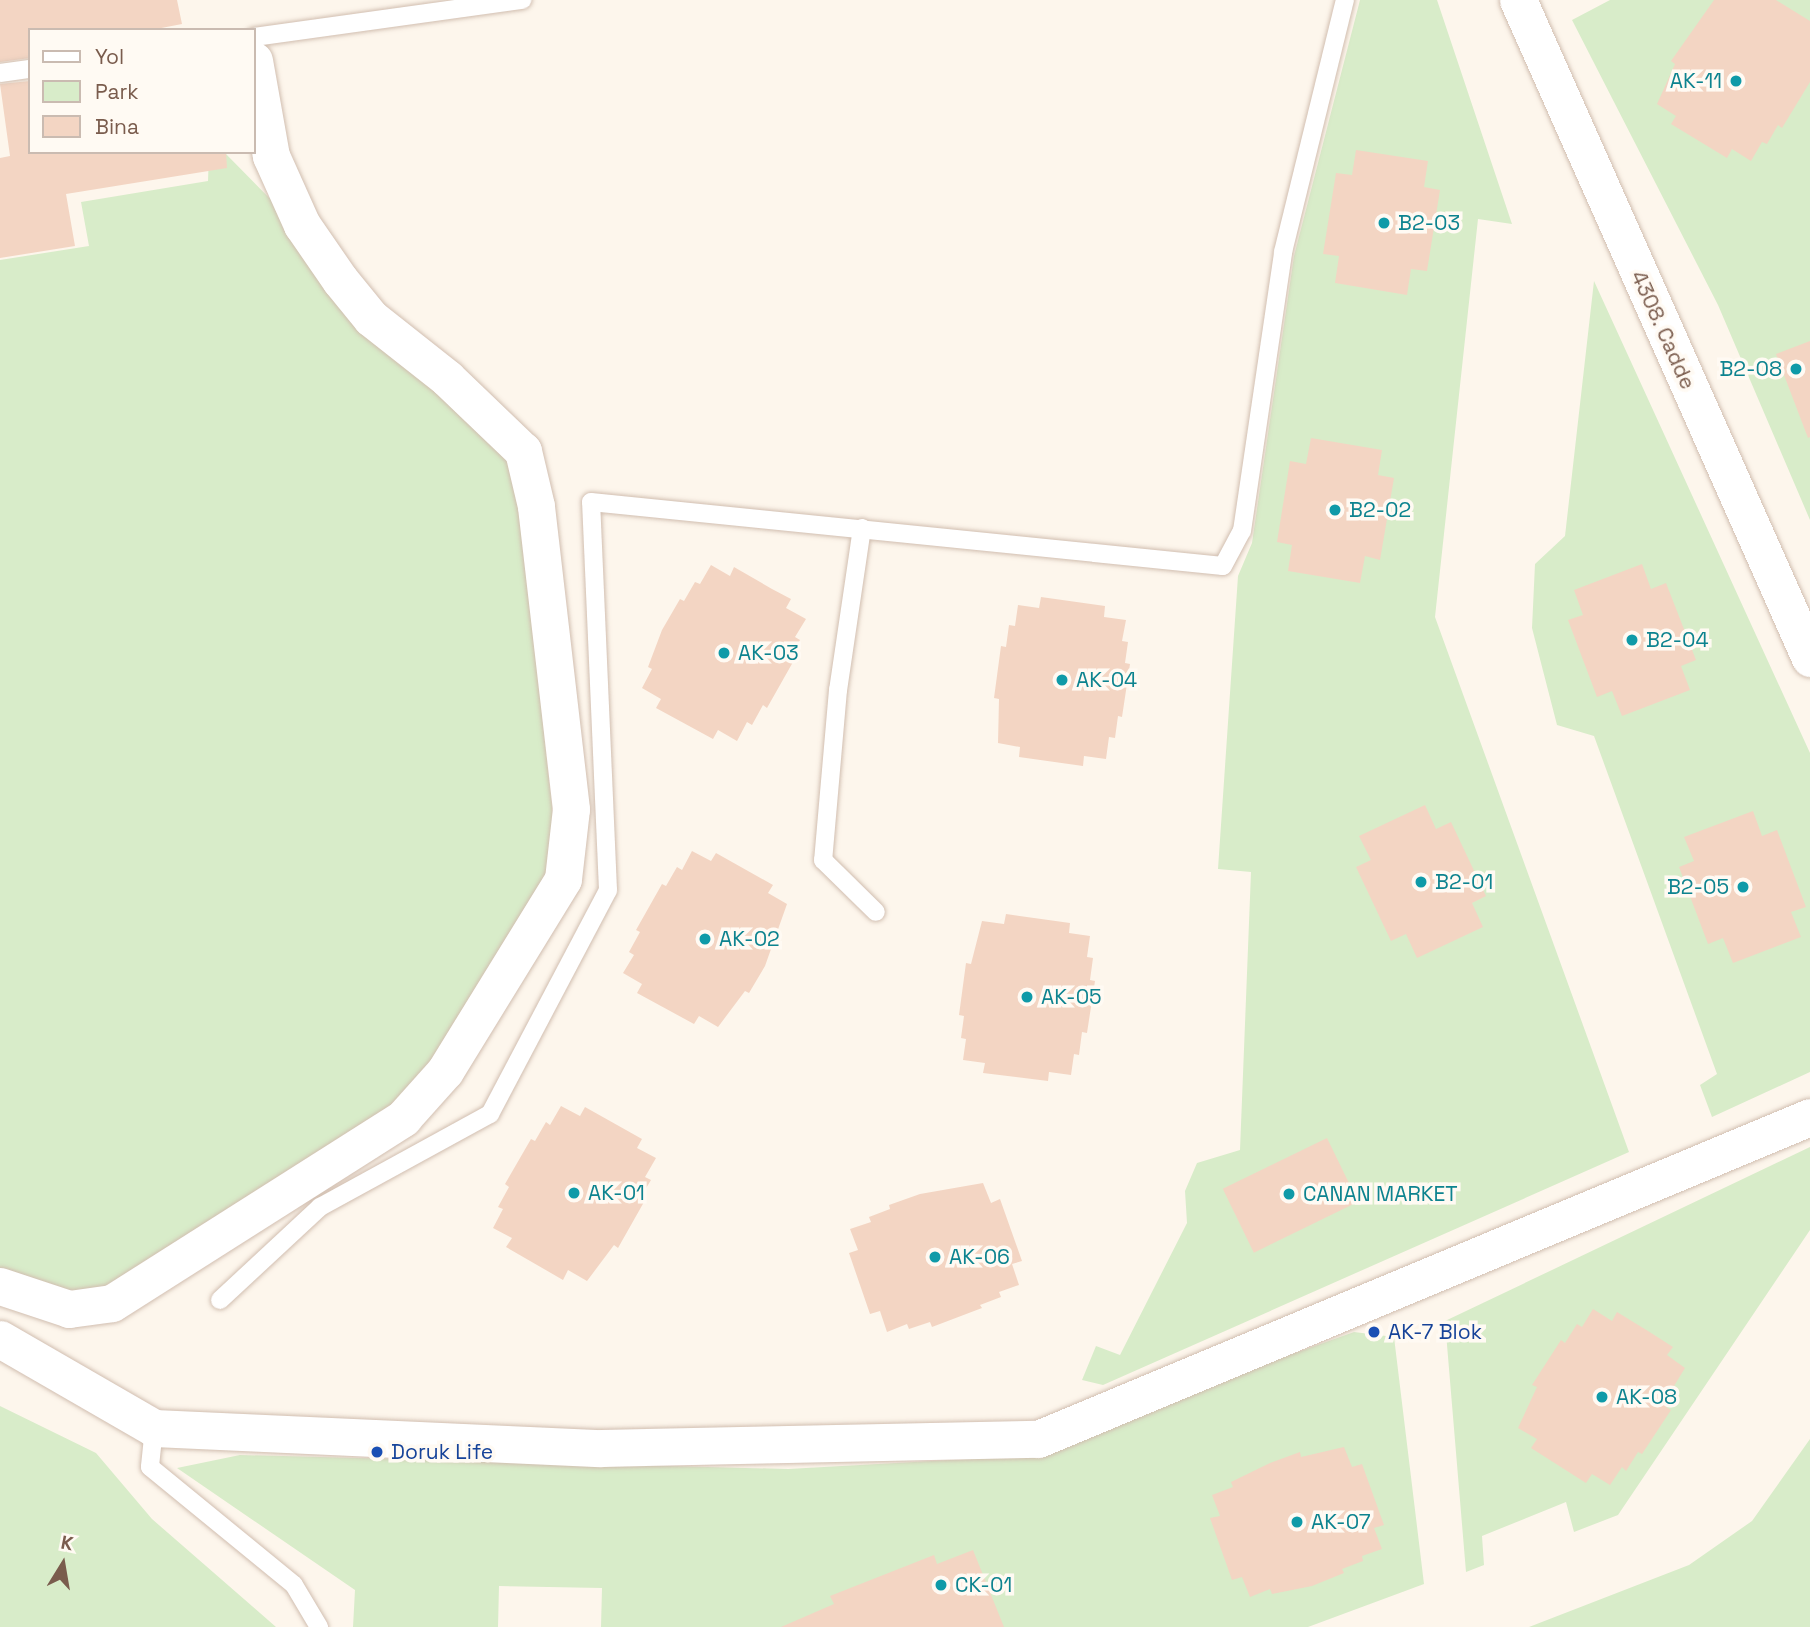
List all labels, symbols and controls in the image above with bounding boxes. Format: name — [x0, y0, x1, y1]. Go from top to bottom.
legend — [28, 28, 256, 154]
text: Yol — [95, 43, 124, 70]
place label: AK-11 — [1670, 68, 1722, 94]
marker: AK-11 — [1728, 73, 1744, 89]
text: Park — [95, 78, 139, 105]
text: Bina — [95, 113, 139, 140]
place label: B2-03 — [1398, 210, 1460, 236]
marker: B2-03 — [1376, 215, 1392, 231]
street label: 4308. Cadde — [1625, 266, 1701, 394]
place label: B2-08 — [1719, 356, 1782, 382]
marker: B2-08 — [1788, 361, 1804, 377]
place label: B2-02 — [1349, 497, 1411, 523]
marker: B2-02 — [1327, 502, 1343, 518]
place label: B2-04 — [1646, 627, 1709, 653]
marker: B2-04 — [1624, 632, 1640, 648]
place label: AK-03 — [738, 640, 799, 666]
marker: AK-03 — [716, 645, 732, 661]
place label: AK-04 — [1076, 667, 1137, 693]
marker: AK-04 — [1054, 672, 1070, 688]
place label: B2-01 — [1435, 869, 1493, 895]
marker: B2-01 — [1413, 874, 1429, 890]
place label: B2-05 — [1667, 874, 1729, 900]
marker: B2-05 — [1735, 879, 1751, 895]
place label: AK-02 — [719, 926, 780, 952]
marker: AK-02 — [697, 931, 713, 947]
place label: AK-05 — [1041, 984, 1102, 1010]
marker: AK-05 — [1019, 989, 1035, 1005]
place label: AK-01 — [588, 1180, 645, 1206]
place label: CANAN MARKET — [1303, 1181, 1458, 1207]
marker: AK-01 — [566, 1185, 582, 1201]
marker: CANAN MARKET — [1281, 1186, 1297, 1202]
place label: AK-06 — [949, 1244, 1010, 1270]
marker: AK-06 — [927, 1249, 943, 1265]
place label: AK-7 Blok — [1388, 1319, 1482, 1345]
marker: AK-7 Blok — [1366, 1324, 1382, 1340]
place label: AK-08 — [1616, 1384, 1677, 1410]
marker: AK-08 — [1594, 1389, 1610, 1405]
place label: Doruk Life — [391, 1439, 493, 1465]
marker: Doruk Life — [369, 1444, 385, 1460]
place label: AK-07 — [1311, 1509, 1371, 1535]
marker: AK-07 — [1289, 1514, 1305, 1530]
north arrow — [28, 1529, 98, 1599]
text: K — [59, 1529, 75, 1556]
place label: CK-01 — [955, 1572, 1012, 1598]
marker: CK-01 — [933, 1577, 949, 1593]

